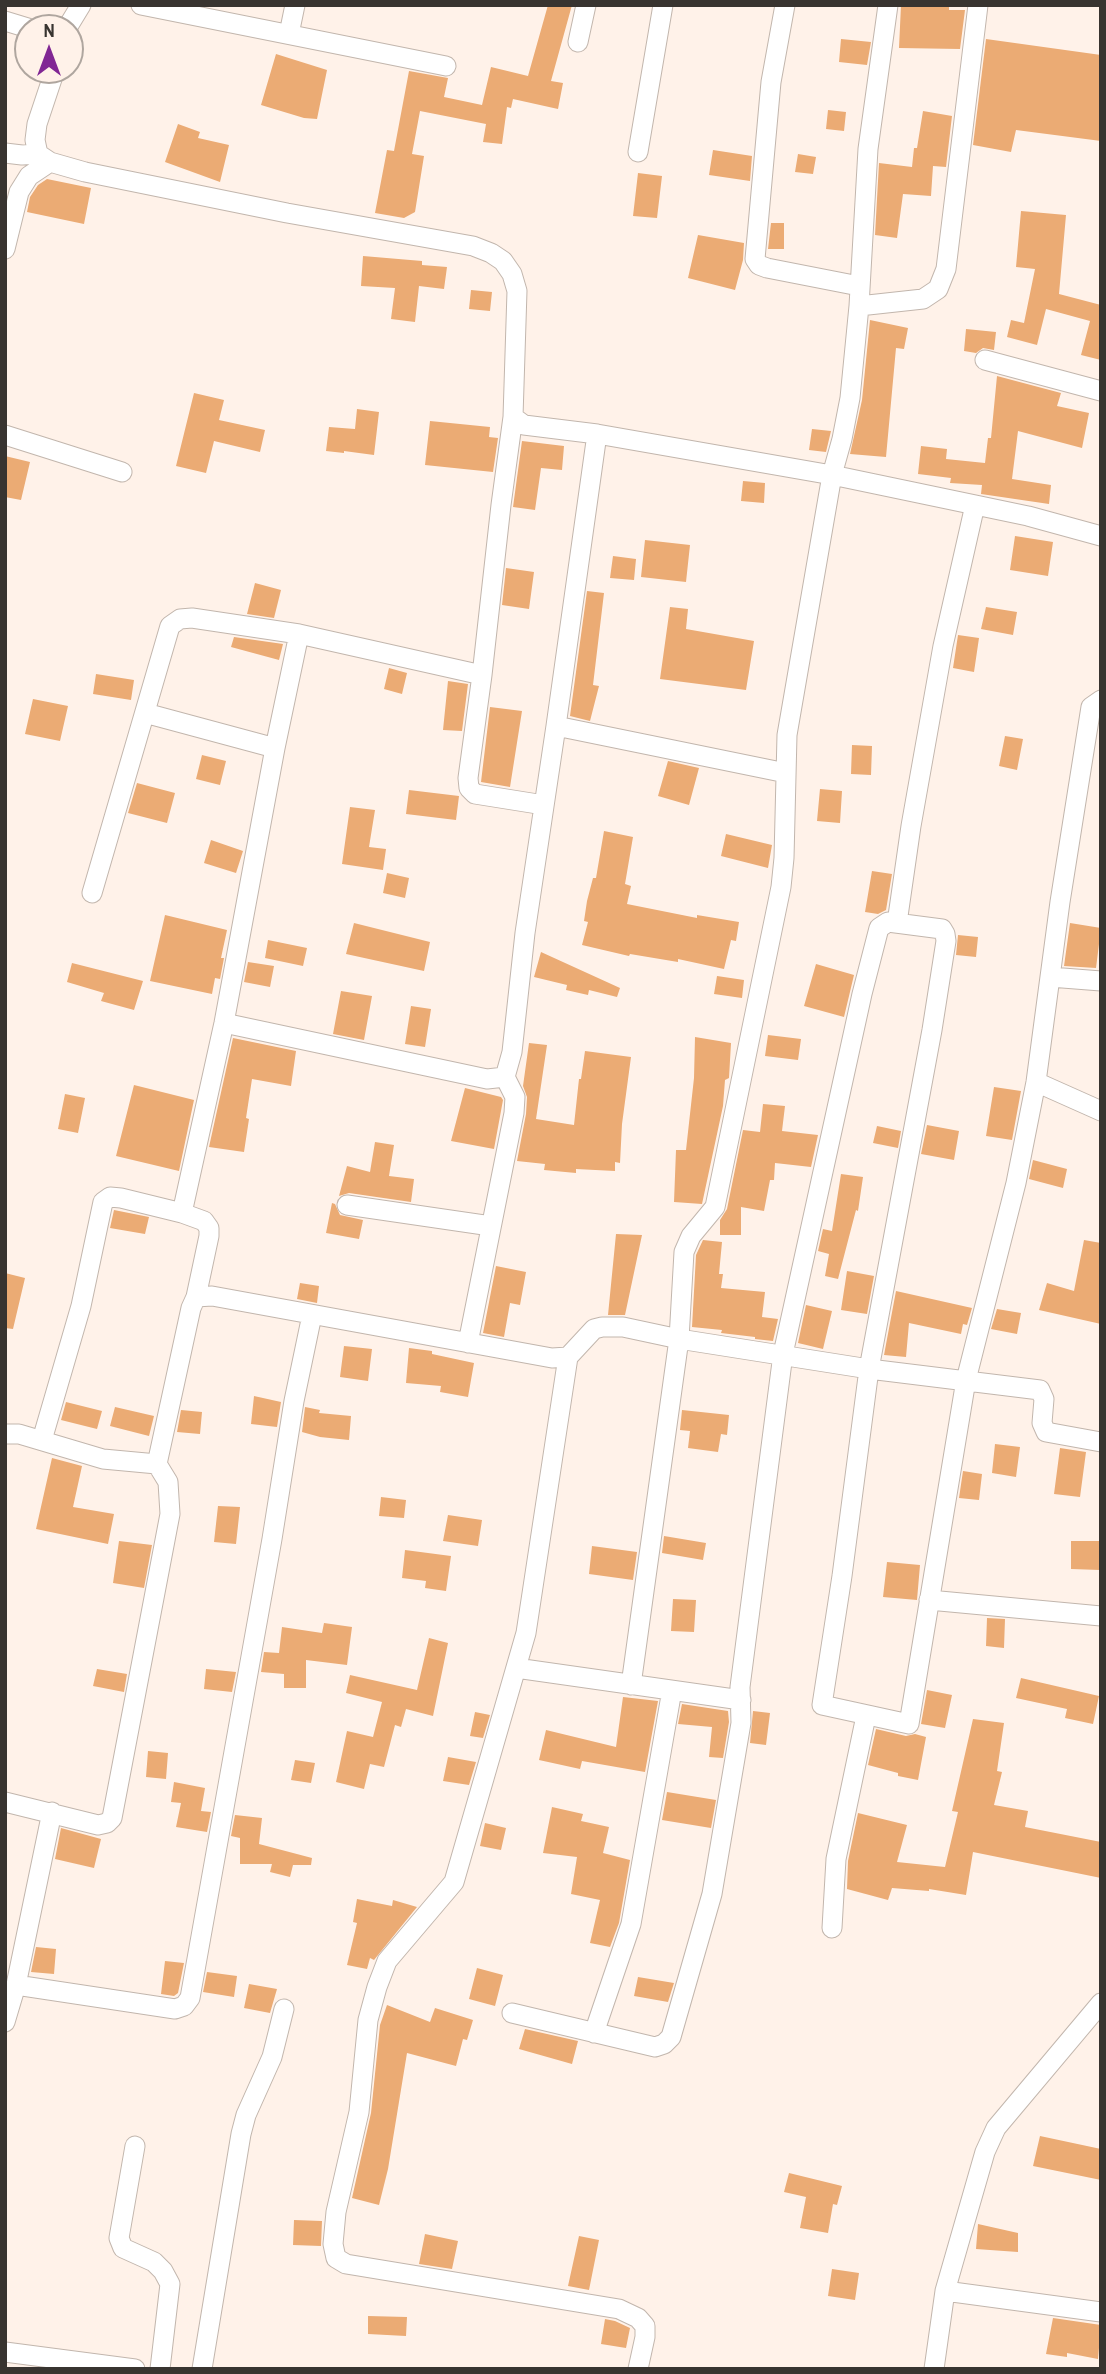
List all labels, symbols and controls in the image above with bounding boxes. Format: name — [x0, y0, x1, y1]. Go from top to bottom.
north arrow — [14, 14, 84, 84]
text: N — [43, 17, 55, 43]

